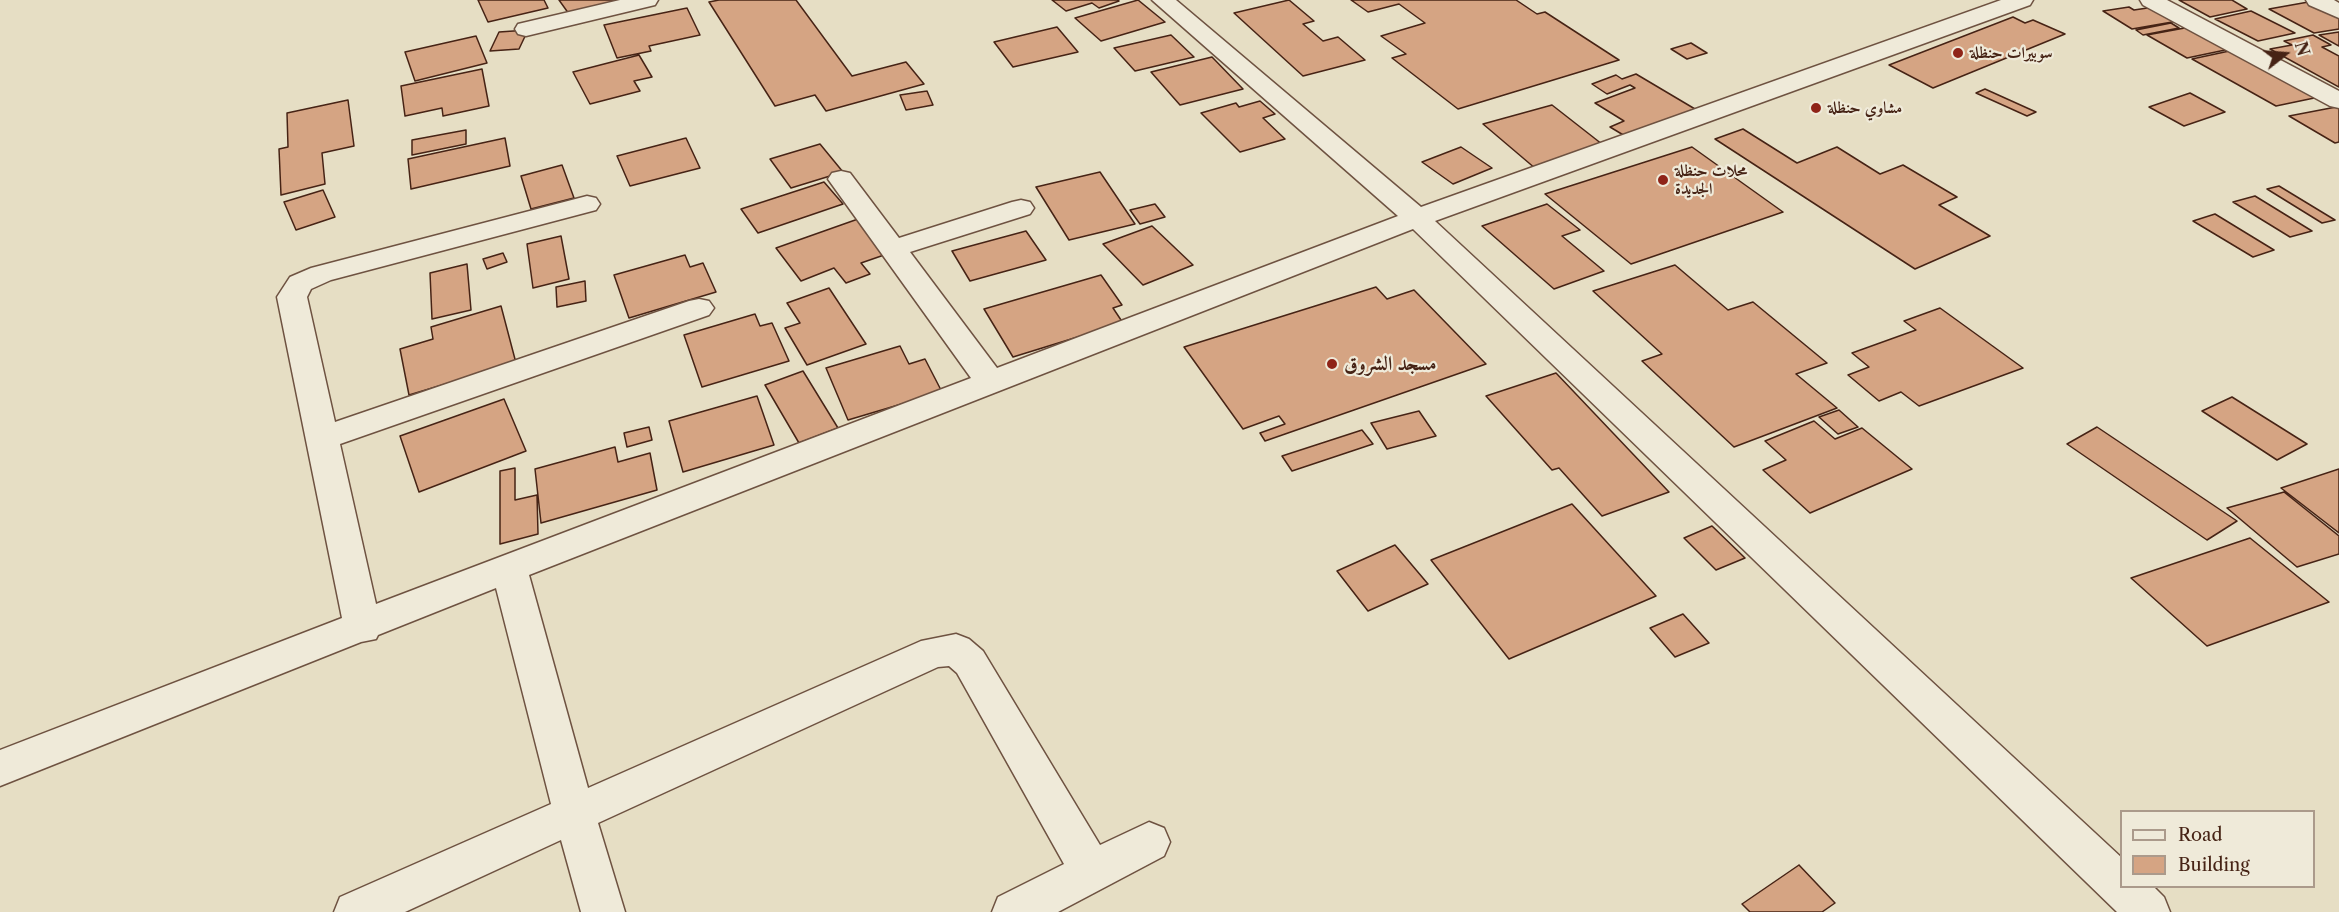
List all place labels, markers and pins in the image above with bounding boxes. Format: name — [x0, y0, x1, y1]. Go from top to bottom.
place label: سوبيرات حنظلة — [1970, 43, 2053, 63]
marker: سوبيرات حنظلة — [1951, 46, 1965, 60]
place label: مشاوي حنظلة — [1828, 98, 1902, 118]
marker: مشاوي حنظلة — [1809, 101, 1823, 115]
place label: محلات حنظلة الجديدة — [1675, 161, 1747, 199]
marker: محلات حنظلة الجديدة — [1656, 173, 1670, 187]
place label: مسجد الشروق — [1344, 352, 1436, 376]
marker: مسجد الشروق — [1325, 357, 1339, 371]

